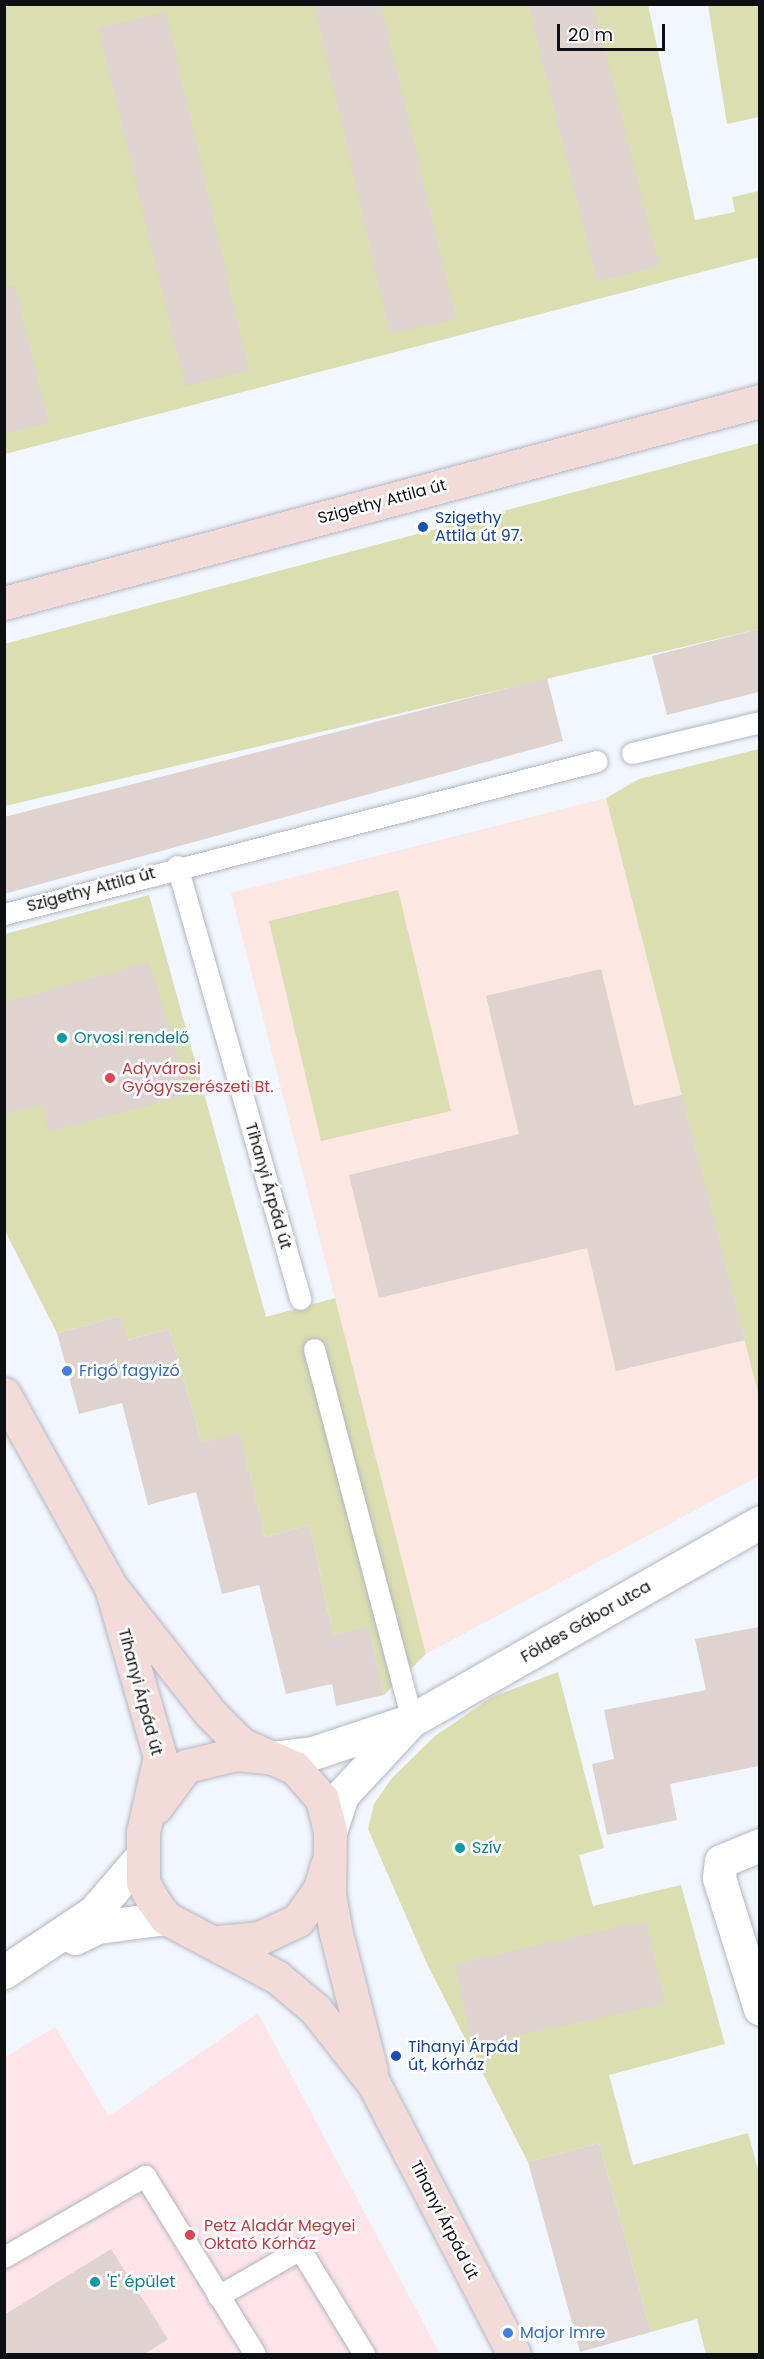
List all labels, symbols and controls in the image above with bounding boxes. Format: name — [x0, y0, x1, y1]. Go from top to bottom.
scale bar — [560, 12, 668, 50]
text: 20 m — [568, 22, 613, 47]
street label: Szigethy Attila út — [316, 476, 448, 528]
place label: Szigethy Attila út 97. — [435, 508, 523, 546]
marker: Szigethy Attila út 97. — [416, 520, 430, 534]
street label: Szigethy Attila út — [25, 864, 157, 916]
place label: Orvosi rendelő — [74, 1028, 189, 1048]
marker: Orvosi rendelő — [55, 1031, 69, 1045]
place label: Adyvárosi Gyógyszerészeti Bt. — [122, 1059, 274, 1097]
marker: Adyvárosi Gyógyszerészeti Bt. — [103, 1071, 117, 1085]
street label: Tihanyi Árpád út — [241, 1121, 295, 1251]
place label: Frigó fagyizó — [79, 1361, 180, 1381]
marker: Frigó fagyizó — [60, 1364, 74, 1378]
street label: Földes Gábor utca — [518, 1577, 654, 1667]
street label: Tihanyi Árpád út — [114, 1626, 166, 1758]
place label: Szív — [472, 1838, 502, 1858]
marker: Szív — [453, 1841, 467, 1855]
place label: Tihanyi Árpád út, kórház — [408, 2037, 518, 2075]
marker: Tihanyi Árpád út, kórház — [389, 2049, 403, 2063]
street label: Tihanyi Árpád út — [406, 2157, 482, 2283]
place label: Petz Aladár Megyei Oktató Kórház — [204, 2216, 355, 2254]
marker: Petz Aladár Megyei Oktató Kórház — [181, 2226, 199, 2244]
place label: 'E' épület — [107, 2272, 175, 2292]
marker: 'E' épület — [88, 2275, 102, 2289]
place label: Major Imre — [520, 2323, 605, 2343]
marker: Major Imre — [501, 2326, 515, 2340]

